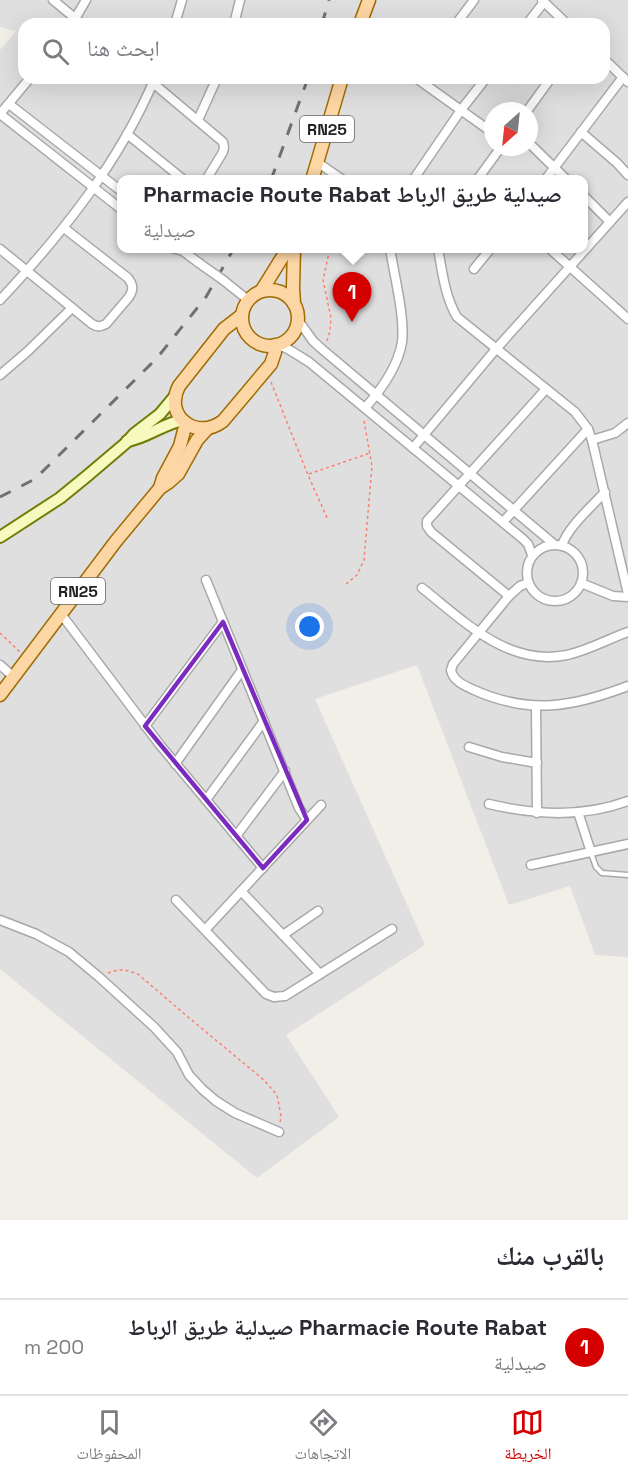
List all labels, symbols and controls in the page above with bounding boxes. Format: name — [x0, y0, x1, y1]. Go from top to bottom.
search box — [18, 18, 610, 84]
text: ابحث هنا — [87, 34, 160, 62]
icon: search — [39, 35, 72, 68]
north arrow — [484, 102, 538, 156]
road number: RN25 — [300, 116, 354, 142]
popup — [117, 175, 588, 253]
text: Pharmacie Route Rabat صيدلية طريق الرباط — [143, 180, 562, 208]
text: صيدلية — [143, 217, 196, 243]
pin: 1 — [332, 272, 372, 322]
road number: RN25 — [51, 578, 105, 604]
your location — [295, 612, 324, 641]
text: بالقرب منك — [496, 1239, 604, 1273]
text: Pharmacie Route Rabat صيدلية طريق الرباط — [128, 1313, 547, 1341]
text: 200 m — [24, 1334, 84, 1360]
text: 1 — [580, 1334, 589, 1360]
text: صيدلية — [494, 1350, 547, 1376]
tab: المحفوظات — [77, 1406, 142, 1469]
tab: الاتجاهات — [295, 1406, 351, 1469]
tab: الخريطة — [504, 1406, 552, 1469]

